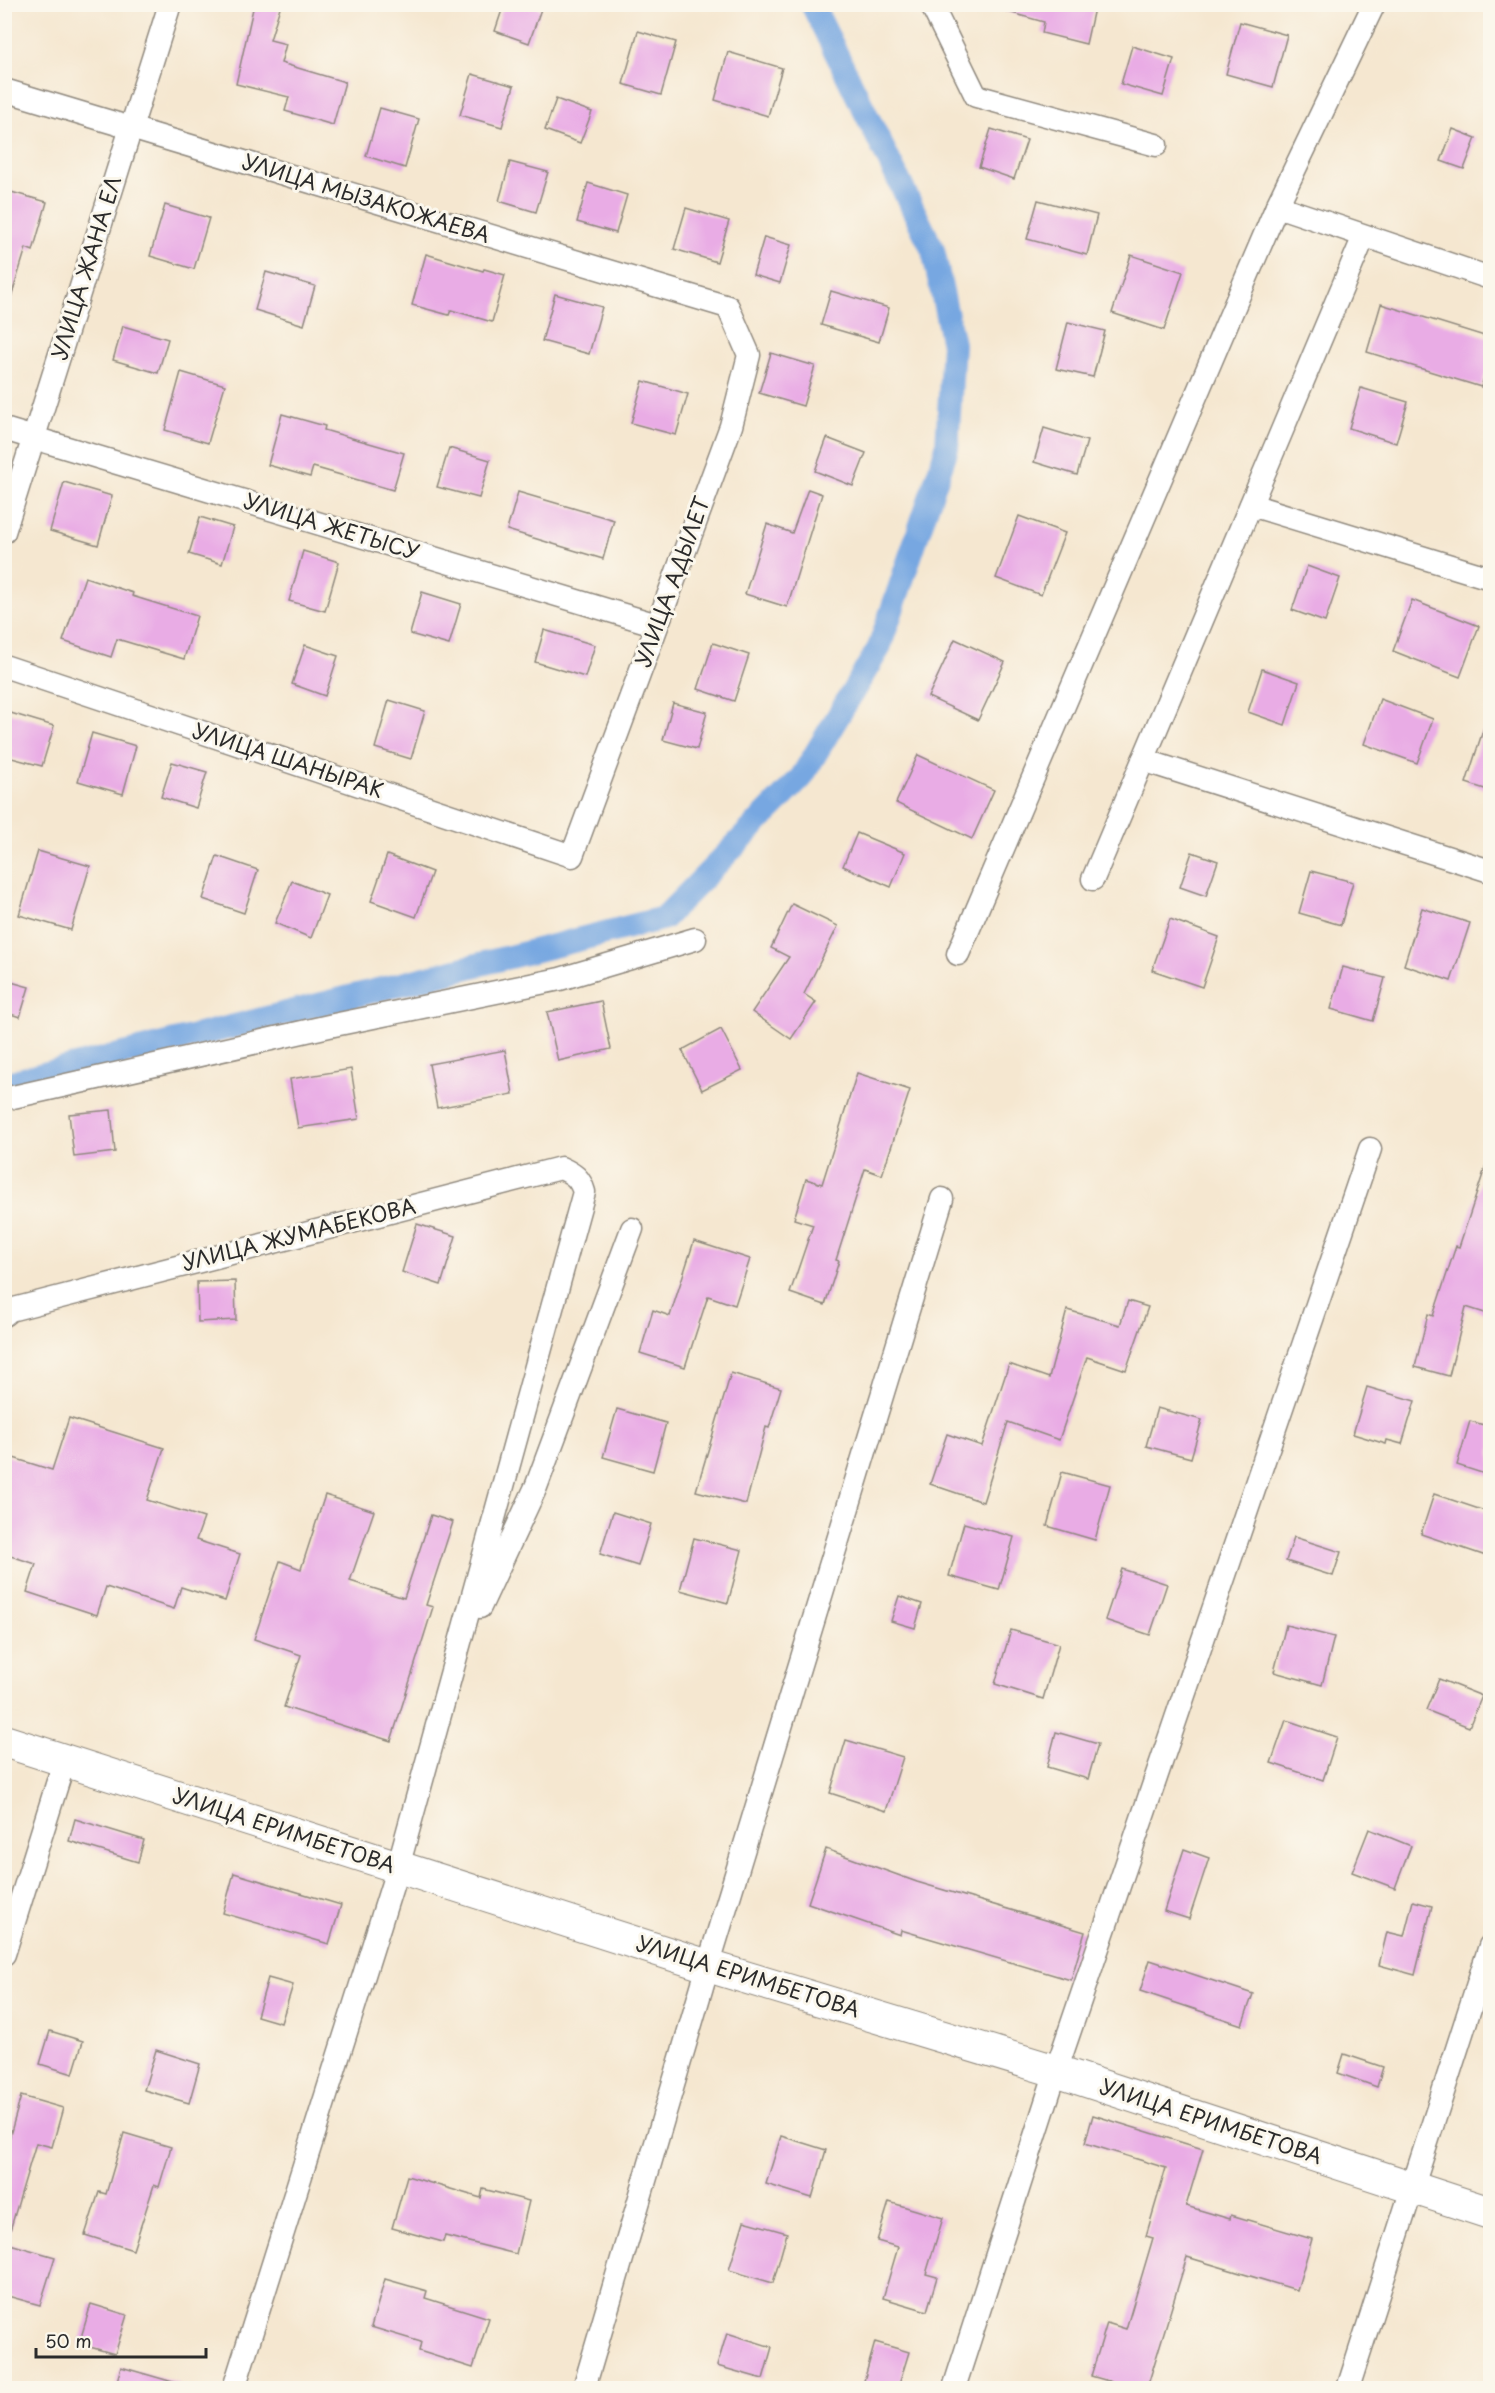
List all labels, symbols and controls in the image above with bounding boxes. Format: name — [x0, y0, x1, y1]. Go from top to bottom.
street label: УЛИЦА МЫЗАКОЖАЕВА — [239, 144, 494, 250]
street label: УЛИЦА ЖАНА ЕЛ — [42, 172, 128, 363]
street label: УЛИЦА ЖЕТЫСУ — [240, 483, 423, 567]
street label: УЛИЦА АДЫЛЕТ — [625, 491, 717, 671]
street label: УЛИЦА ШАНЫРАК — [189, 713, 388, 805]
street label: УЛИЦА ЖУМАБЕКОВА — [178, 1189, 419, 1278]
street label: УЛИЦА ЕРИМБЕТОВА — [169, 1778, 400, 1880]
street label: УЛИЦА ЕРИМБЕТОВА — [633, 1926, 864, 2024]
street label: УЛИЦА ЕРИМБЕТОВА — [1096, 2069, 1327, 2171]
scale bar — [36, 2321, 206, 2359]
text: 50 m — [45, 2327, 92, 2354]

